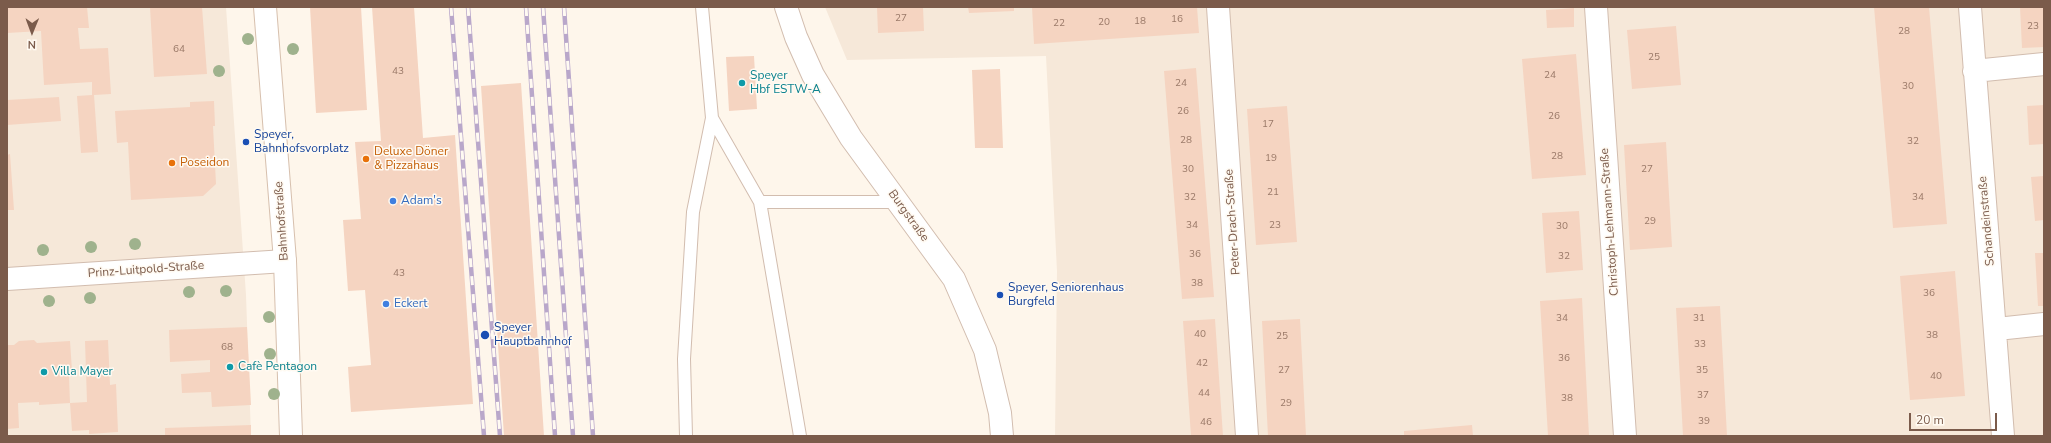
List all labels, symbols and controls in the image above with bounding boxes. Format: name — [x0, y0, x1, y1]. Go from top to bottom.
north arrow — [12, 12, 52, 52]
house number: 27 — [895, 13, 907, 25]
house number: 16 — [1171, 14, 1183, 26]
house number: 18 — [1134, 16, 1146, 28]
house number: 20 — [1098, 17, 1110, 29]
house number: 22 — [1053, 18, 1065, 30]
house number: 23 — [2027, 21, 2039, 33]
house number: 28 — [1898, 26, 1910, 38]
text: N — [28, 37, 36, 52]
house number: 64 — [173, 44, 185, 56]
house number: 25 — [1648, 52, 1660, 64]
house number: 43 — [392, 66, 404, 78]
place label: Speyer Hbf ESTW-A — [750, 69, 821, 97]
house number: 24 — [1544, 70, 1556, 82]
marker: Speyer Hbf ESTW-A — [737, 78, 747, 88]
house number: 24 — [1175, 78, 1187, 90]
house number: 30 — [1902, 81, 1914, 93]
house number: 26 — [1177, 106, 1189, 118]
house number: 26 — [1548, 111, 1560, 123]
house number: 17 — [1262, 119, 1274, 131]
place label: Speyer, Bahnhofsvorplatz — [254, 128, 349, 156]
house number: 28 — [1180, 135, 1192, 147]
house number: 32 — [1907, 136, 1919, 148]
marker: Speyer, Bahnhofsvorplatz — [241, 137, 251, 147]
place label: Deluxe Döner & Pizzahaus — [374, 145, 448, 173]
street label: Christoph-Lehmann-Straße — [1598, 148, 1622, 296]
house number: 28 — [1551, 151, 1563, 163]
house number: 19 — [1265, 153, 1277, 165]
marker: Deluxe Döner & Pizzahaus — [361, 154, 371, 164]
place label: Poseidon — [180, 156, 229, 170]
marker: Poseidon — [167, 158, 177, 168]
house number: 30 — [1182, 164, 1194, 176]
house number: 27 — [1641, 164, 1653, 176]
street label: Peter-Drach-Straße — [1222, 169, 1244, 275]
street label: Schandeinstraße — [1976, 175, 1998, 267]
street label: Bahnhofstraße — [272, 181, 292, 261]
street label: Burgstraße — [884, 187, 932, 245]
house number: 21 — [1267, 187, 1279, 199]
house number: 32 — [1184, 192, 1196, 204]
house number: 34 — [1912, 192, 1924, 204]
place label: Adam's — [401, 194, 442, 208]
marker: Adam's — [388, 196, 398, 206]
house number: 29 — [1644, 216, 1656, 228]
house number: 34 — [1186, 220, 1198, 232]
house number: 23 — [1269, 220, 1281, 232]
house number: 30 — [1556, 221, 1568, 233]
house number: 36 — [1189, 249, 1201, 261]
house number: 32 — [1558, 251, 1570, 263]
street label: Prinz-Luitpold-Straße — [87, 259, 205, 281]
house number: 43 — [393, 268, 405, 280]
house number: 38 — [1191, 278, 1203, 290]
place label: Speyer, Seniorenhaus Burgfeld — [1008, 281, 1124, 309]
house number: 36 — [1923, 288, 1935, 300]
marker: Speyer, Seniorenhaus Burgfeld — [995, 290, 1005, 300]
place label: Eckert — [394, 297, 428, 311]
marker: Eckert — [381, 299, 391, 309]
house number: 34 — [1556, 313, 1568, 325]
house number: 31 — [1693, 313, 1705, 325]
place label: Speyer Hauptbahnhof — [494, 321, 572, 349]
marker: Speyer Hauptbahnhof — [479, 329, 491, 341]
house number: 40 — [1194, 329, 1206, 341]
house number: 38 — [1926, 330, 1938, 342]
house number: 25 — [1276, 331, 1288, 343]
house number: 33 — [1694, 339, 1706, 351]
house number: 68 — [221, 342, 233, 354]
house number: 36 — [1558, 353, 1570, 365]
house number: 42 — [1196, 358, 1208, 370]
place label: Cafè Pentagon — [238, 360, 317, 374]
marker: Cafè Pentagon — [225, 362, 235, 372]
place label: Villa Mayer — [52, 365, 113, 379]
house number: 27 — [1278, 365, 1290, 377]
house number: 35 — [1696, 365, 1708, 377]
marker: Villa Mayer — [39, 367, 49, 377]
house number: 40 — [1930, 371, 1942, 383]
house number: 44 — [1198, 388, 1210, 400]
house number: 37 — [1697, 390, 1709, 402]
house number: 38 — [1561, 393, 1573, 405]
house number: 29 — [1280, 398, 1292, 410]
scale bar — [1911, 405, 1999, 431]
text: 20 m — [1916, 412, 1944, 428]
house number: 39 — [1698, 416, 1710, 428]
house number: 46 — [1200, 417, 1212, 429]

